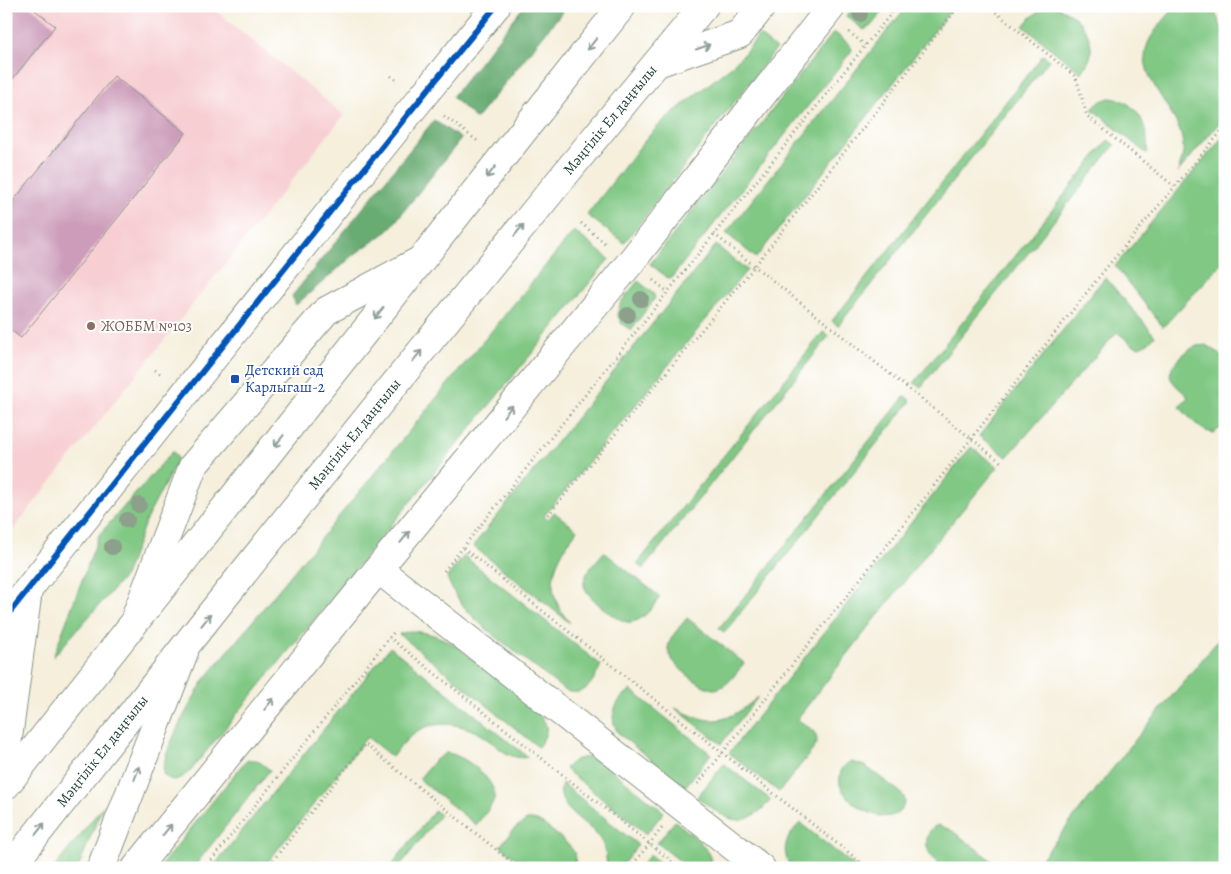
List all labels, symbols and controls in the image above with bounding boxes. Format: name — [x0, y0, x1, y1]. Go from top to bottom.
one-way arrow — [587, 38, 598, 51]
one-way arrow — [694, 42, 710, 51]
street label: Мәңгілік Ел даңғылы — [558, 60, 661, 179]
one-way arrow — [486, 165, 497, 178]
one-way arrow — [513, 223, 524, 236]
one-way arrow — [374, 306, 385, 319]
place label: ЖОББМ №103 — [101, 316, 192, 336]
marker: ЖОББМ №103 — [85, 320, 97, 332]
one-way arrow — [412, 350, 423, 363]
place label: Детский сад Карлыгаш-2 — [245, 360, 325, 397]
marker: Детский сад Карлыгаш-2 — [229, 373, 241, 385]
street label: Мәңгілік Ел даңғылы — [304, 374, 405, 494]
one-way arrow — [503, 405, 514, 418]
one-way arrow — [273, 434, 284, 447]
one-way arrow — [399, 530, 410, 543]
one-way arrow — [200, 613, 211, 626]
street label: Мәңгілік Ел даңғылы — [52, 691, 153, 811]
one-way arrow — [264, 697, 275, 710]
one-way arrow — [133, 766, 142, 781]
one-way arrow — [34, 823, 45, 836]
one-way arrow — [162, 824, 173, 837]

